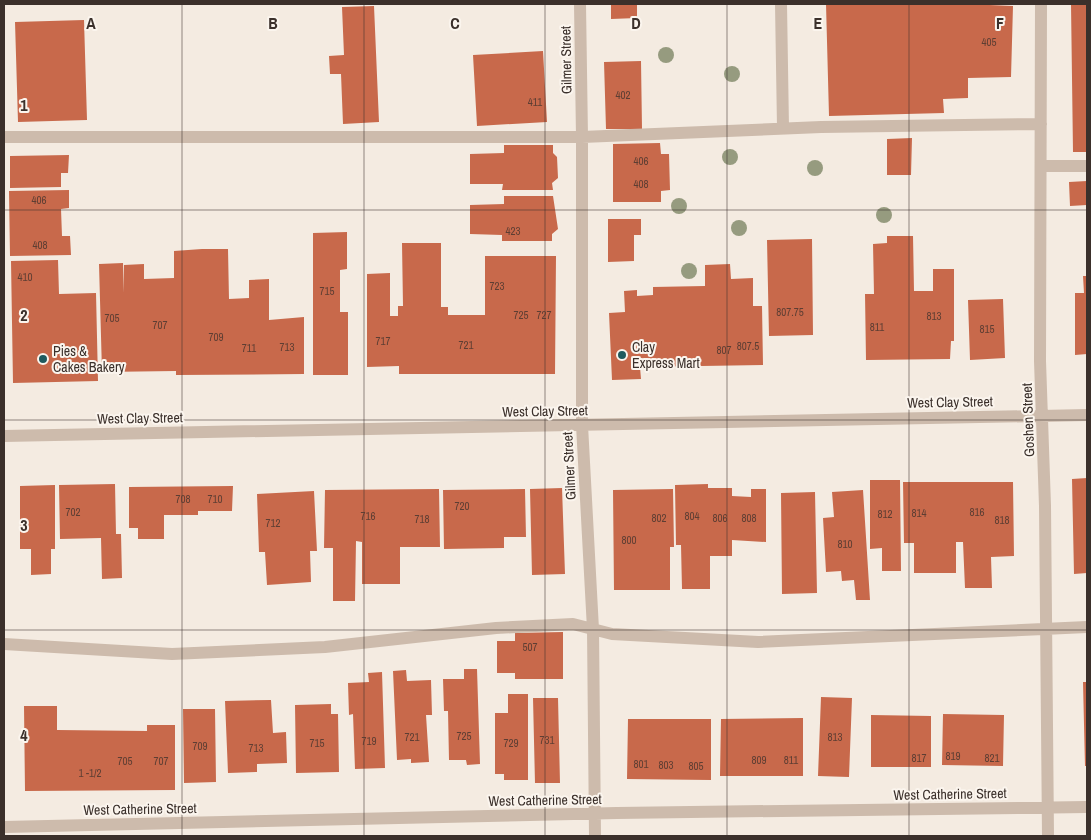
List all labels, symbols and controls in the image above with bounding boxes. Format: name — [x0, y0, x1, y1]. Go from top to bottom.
text: A — [86, 12, 96, 34]
text: B — [268, 12, 278, 34]
text: C — [450, 12, 460, 34]
text: D — [631, 12, 641, 34]
text: E — [814, 12, 823, 34]
text: F — [996, 12, 1004, 34]
street label: Gilmer Street — [556, 26, 576, 94]
house number: 405 — [981, 35, 997, 49]
house number: 402 — [615, 88, 631, 102]
text: 1 — [20, 94, 28, 116]
house number: 411 — [528, 95, 542, 109]
house number: 406 — [633, 154, 649, 168]
house number: 408 — [633, 177, 649, 191]
house number: 406 — [31, 193, 47, 207]
house number: 423 — [505, 224, 521, 238]
house number: 408 — [32, 238, 48, 252]
house number: 410 — [17, 270, 33, 284]
house number: 723 — [489, 279, 505, 293]
house number: 715 — [319, 284, 335, 298]
text: 2 — [20, 304, 28, 326]
house number: 807.75 — [776, 305, 804, 319]
house number: 725 — [513, 308, 529, 322]
house number: 727 — [536, 308, 552, 322]
house number: 813 — [926, 309, 942, 323]
house number: 705 — [104, 311, 120, 325]
house number: 707 — [152, 318, 168, 332]
house number: 811 — [870, 320, 884, 334]
house number: 815 — [979, 322, 995, 336]
house number: 709 — [208, 330, 224, 344]
house number: 717 — [375, 334, 391, 348]
house number: 721 — [458, 338, 474, 352]
place label: Clay Express Mart — [632, 338, 700, 372]
house number: 807.5 — [737, 339, 759, 353]
house number: 713 — [279, 340, 295, 354]
house number: 711 — [242, 341, 256, 355]
place label: Pies & Cakes Bakery — [53, 342, 125, 376]
house number: 807 — [716, 343, 732, 357]
marker: Clay Express Mart — [616, 349, 628, 361]
marker: Pies & Cakes Bakery — [37, 353, 49, 365]
street label: Goshen Street — [1018, 383, 1038, 457]
street label: West Clay Street — [907, 392, 993, 412]
street label: West Clay Street — [502, 401, 588, 421]
street label: West Clay Street — [97, 408, 183, 428]
street label: Gilmer Street — [558, 431, 580, 501]
house number: 708 — [175, 492, 191, 506]
house number: 710 — [207, 492, 223, 506]
house number: 720 — [454, 499, 470, 513]
house number: 702 — [65, 505, 81, 519]
house number: 816 — [969, 505, 985, 519]
house number: 814 — [911, 506, 927, 520]
house number: 812 — [877, 507, 893, 521]
house number: 716 — [360, 509, 376, 523]
house number: 804 — [684, 509, 700, 523]
house number: 802 — [651, 511, 667, 525]
house number: 806 — [712, 511, 728, 525]
house number: 808 — [741, 511, 757, 525]
house number: 718 — [414, 512, 430, 526]
house number: 818 — [994, 513, 1010, 527]
text: 3 — [20, 514, 28, 536]
house number: 712 — [265, 516, 281, 530]
house number: 800 — [621, 533, 637, 547]
house number: 810 — [837, 537, 853, 551]
house number: 507 — [522, 640, 538, 654]
text: 4 — [20, 724, 28, 746]
house number: 725 — [456, 729, 472, 743]
house number: 721 — [404, 730, 420, 744]
house number: 813 — [827, 730, 843, 744]
house number: 731 — [539, 733, 555, 747]
house number: 719 — [361, 734, 377, 748]
house number: 715 — [309, 736, 325, 750]
house number: 729 — [503, 736, 519, 750]
house number: 709 — [192, 739, 208, 753]
house number: 713 — [248, 741, 264, 755]
house number: 819 — [945, 749, 961, 763]
house number: 817 — [911, 751, 927, 765]
house number: 821 — [984, 751, 1000, 765]
house number: 809 — [751, 753, 767, 767]
house number: 811 — [784, 753, 798, 767]
house number: 705 — [117, 754, 133, 768]
house number: 707 — [153, 754, 169, 768]
house number: 801 — [633, 757, 649, 771]
house number: 803 — [658, 758, 674, 772]
house number: 805 — [688, 759, 704, 773]
house number: 1 -1/2 — [78, 766, 102, 780]
street label: West Catherine Street — [893, 784, 1007, 804]
street label: West Catherine Street — [488, 790, 602, 810]
street label: West Catherine Street — [83, 799, 197, 819]

